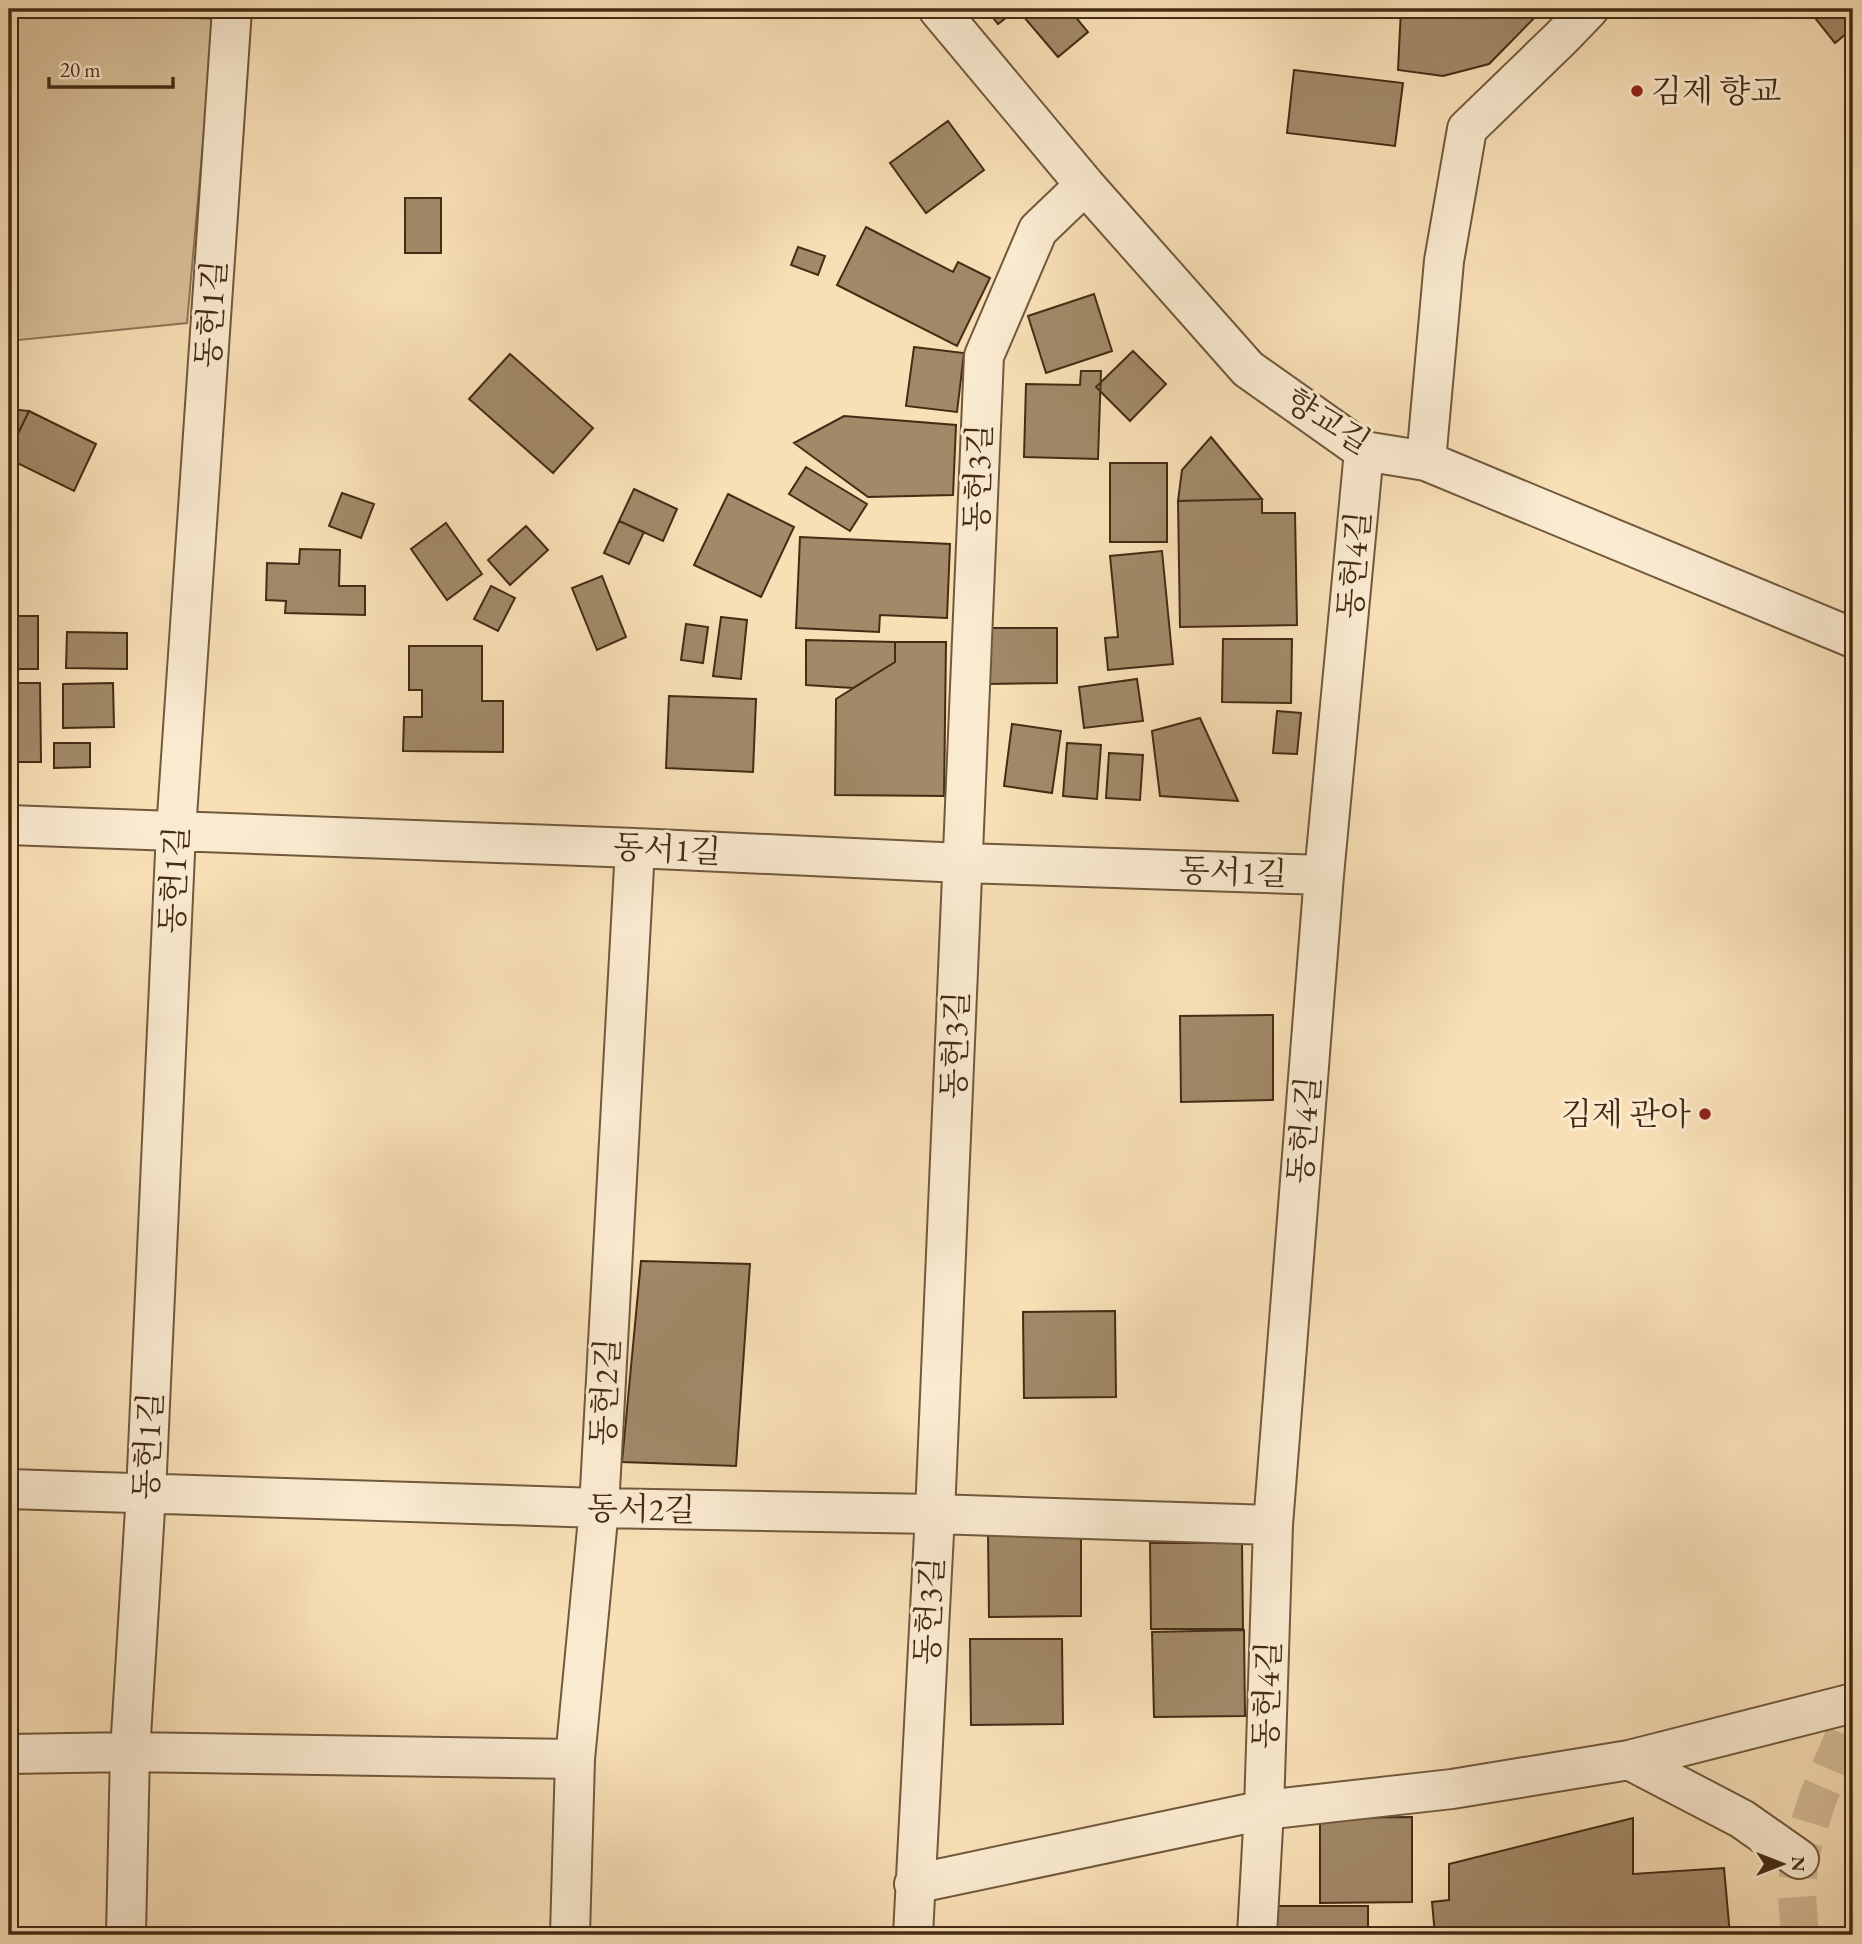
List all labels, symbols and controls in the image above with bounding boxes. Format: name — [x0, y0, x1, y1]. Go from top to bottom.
scale bar — [49, 46, 173, 90]
text: 20 m — [60, 56, 101, 83]
place label: 김제 향교 — [1651, 70, 1781, 112]
marker: 김제 향교 — [1629, 83, 1645, 99]
street label: 동헌1길 — [186, 259, 236, 369]
street label: 향교길 — [1278, 379, 1378, 463]
street label: 동헌3길 — [955, 423, 1001, 533]
street label: 동헌4길 — [1328, 509, 1380, 621]
street label: 동헌1길 — [150, 825, 198, 935]
street label: 동서1길 — [612, 825, 722, 873]
street label: 동서1길 — [1178, 849, 1288, 895]
street label: 동헌3길 — [932, 990, 978, 1100]
street label: 동헌4길 — [1278, 1074, 1330, 1186]
place label: 김제 관아 — [1561, 1093, 1691, 1135]
marker: 김제 관아 — [1697, 1106, 1713, 1122]
street label: 동헌2길 — [581, 1337, 629, 1447]
street label: 동헌1길 — [124, 1391, 172, 1501]
street label: 동서2길 — [587, 1487, 695, 1531]
street label: 동헌3길 — [905, 1556, 953, 1666]
street label: 동헌4길 — [1244, 1640, 1290, 1750]
north arrow — [1746, 1828, 1816, 1898]
text: N — [1786, 1856, 1811, 1872]

